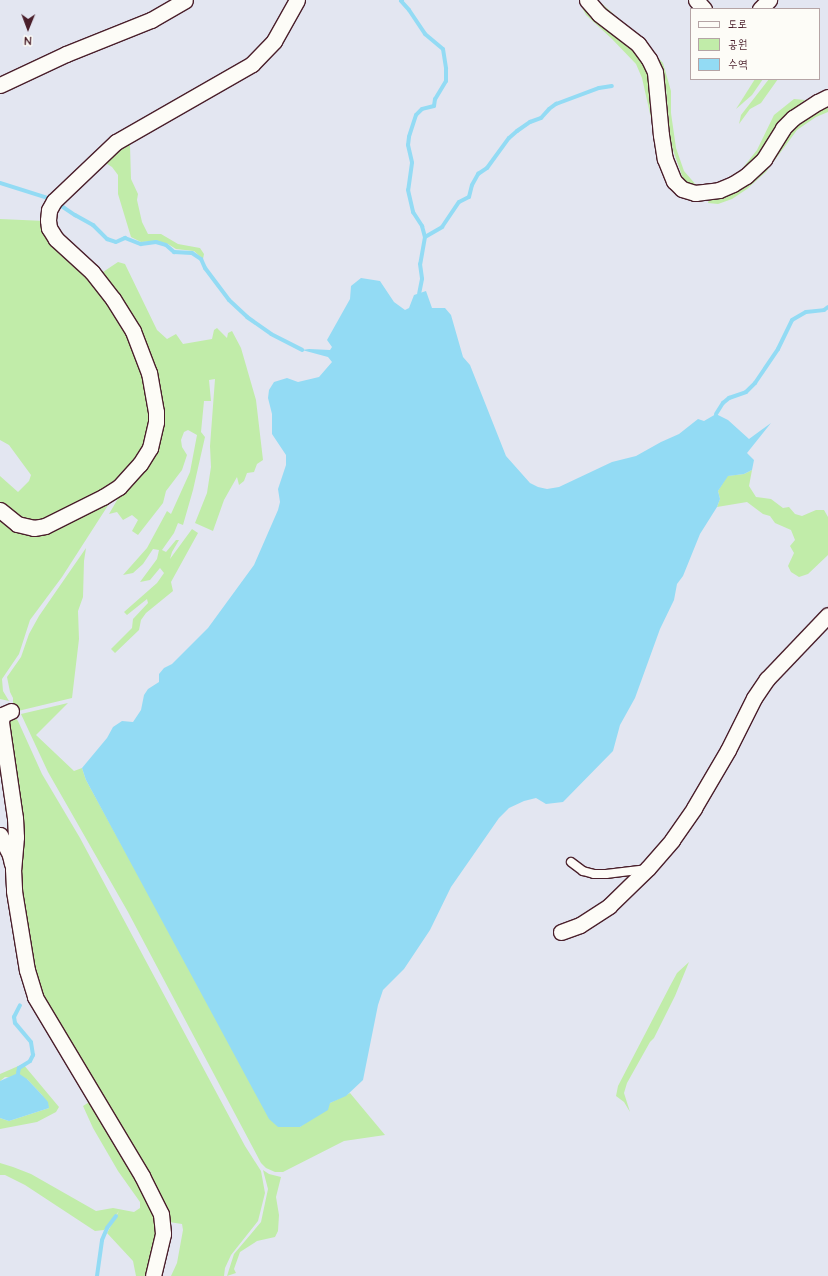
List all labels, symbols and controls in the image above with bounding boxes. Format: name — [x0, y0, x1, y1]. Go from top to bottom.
north arrow — [8, 8, 48, 48]
legend — [690, 8, 820, 80]
text: 도로 — [728, 16, 747, 33]
text: N — [24, 33, 31, 48]
text: 공원 — [728, 36, 747, 53]
text: 수역 — [728, 56, 747, 73]

